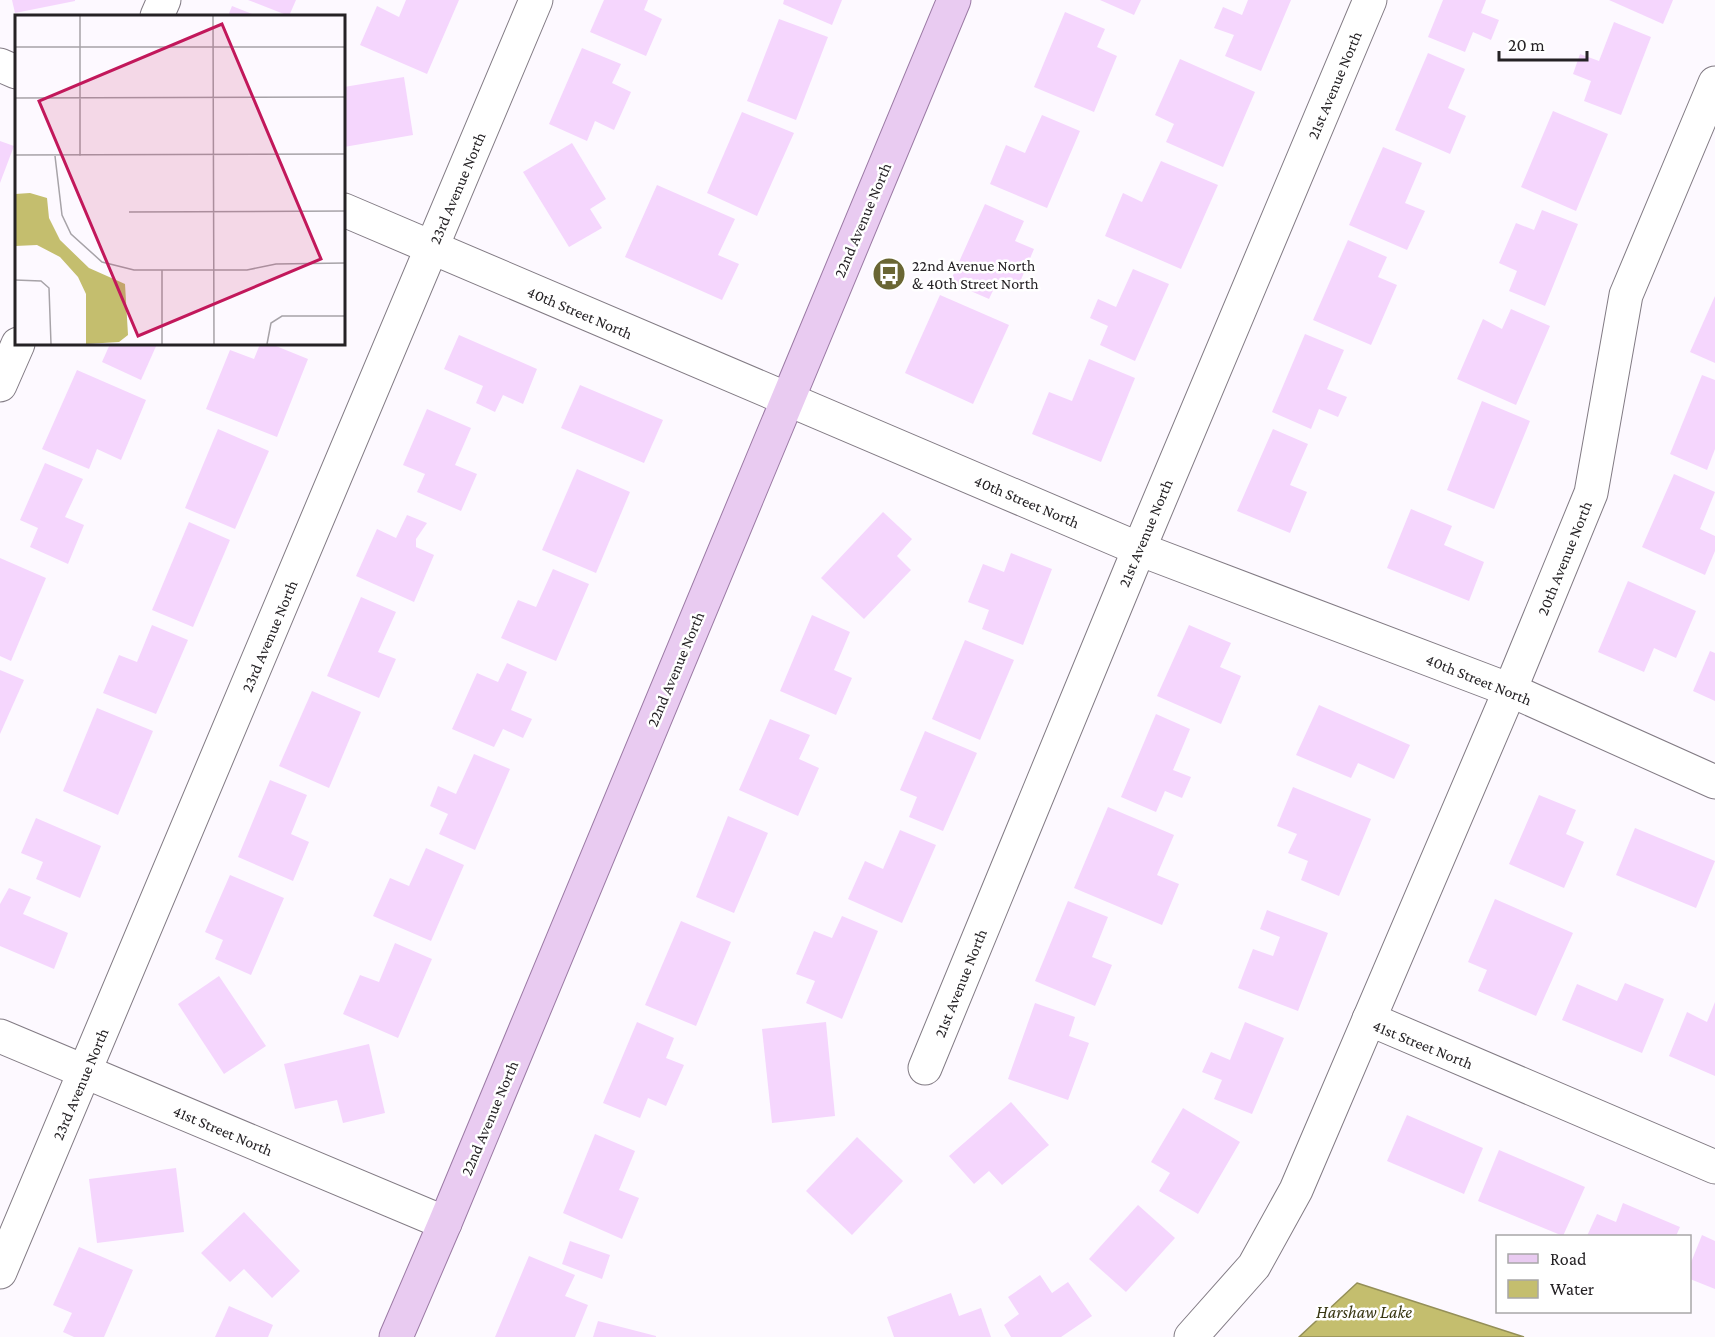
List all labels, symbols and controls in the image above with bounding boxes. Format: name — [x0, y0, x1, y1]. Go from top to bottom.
inset map — [15, 15, 345, 345]
scale bar — [1499, 24, 1588, 62]
street label: 21st Avenue North — [1304, 28, 1365, 142]
text: 20 m — [1508, 35, 1545, 55]
street label: 23rd Avenue North — [426, 129, 489, 247]
street label: 22nd Avenue North — [831, 160, 895, 280]
bus stop icon: 22nd Avenue North & 40th Street North — [871, 256, 907, 292]
place label: 22nd Avenue North & 40th Street North — [912, 257, 1039, 292]
street label: 40th Street North — [525, 283, 635, 342]
street label: 40th Street North — [972, 472, 1082, 531]
street label: 21st Avenue North — [1115, 476, 1176, 590]
street label: 20th Avenue North — [1534, 498, 1595, 618]
street label: 23rd Avenue North — [238, 577, 301, 695]
street label: 22nd Avenue North — [644, 609, 708, 729]
street label: 40th Street North — [1423, 651, 1535, 709]
street label: 21st Avenue North — [931, 926, 990, 1040]
street label: 41st Street North — [1370, 1017, 1476, 1072]
street label: 23rd Avenue North — [49, 1025, 112, 1143]
street label: 22nd Avenue North — [458, 1058, 522, 1178]
street label: 41st Street North — [170, 1102, 276, 1159]
legend — [1496, 1235, 1691, 1313]
text: Road — [1550, 1249, 1587, 1269]
text: Water — [1550, 1279, 1595, 1299]
water label: Harshaw Lake — [1316, 1302, 1412, 1322]

